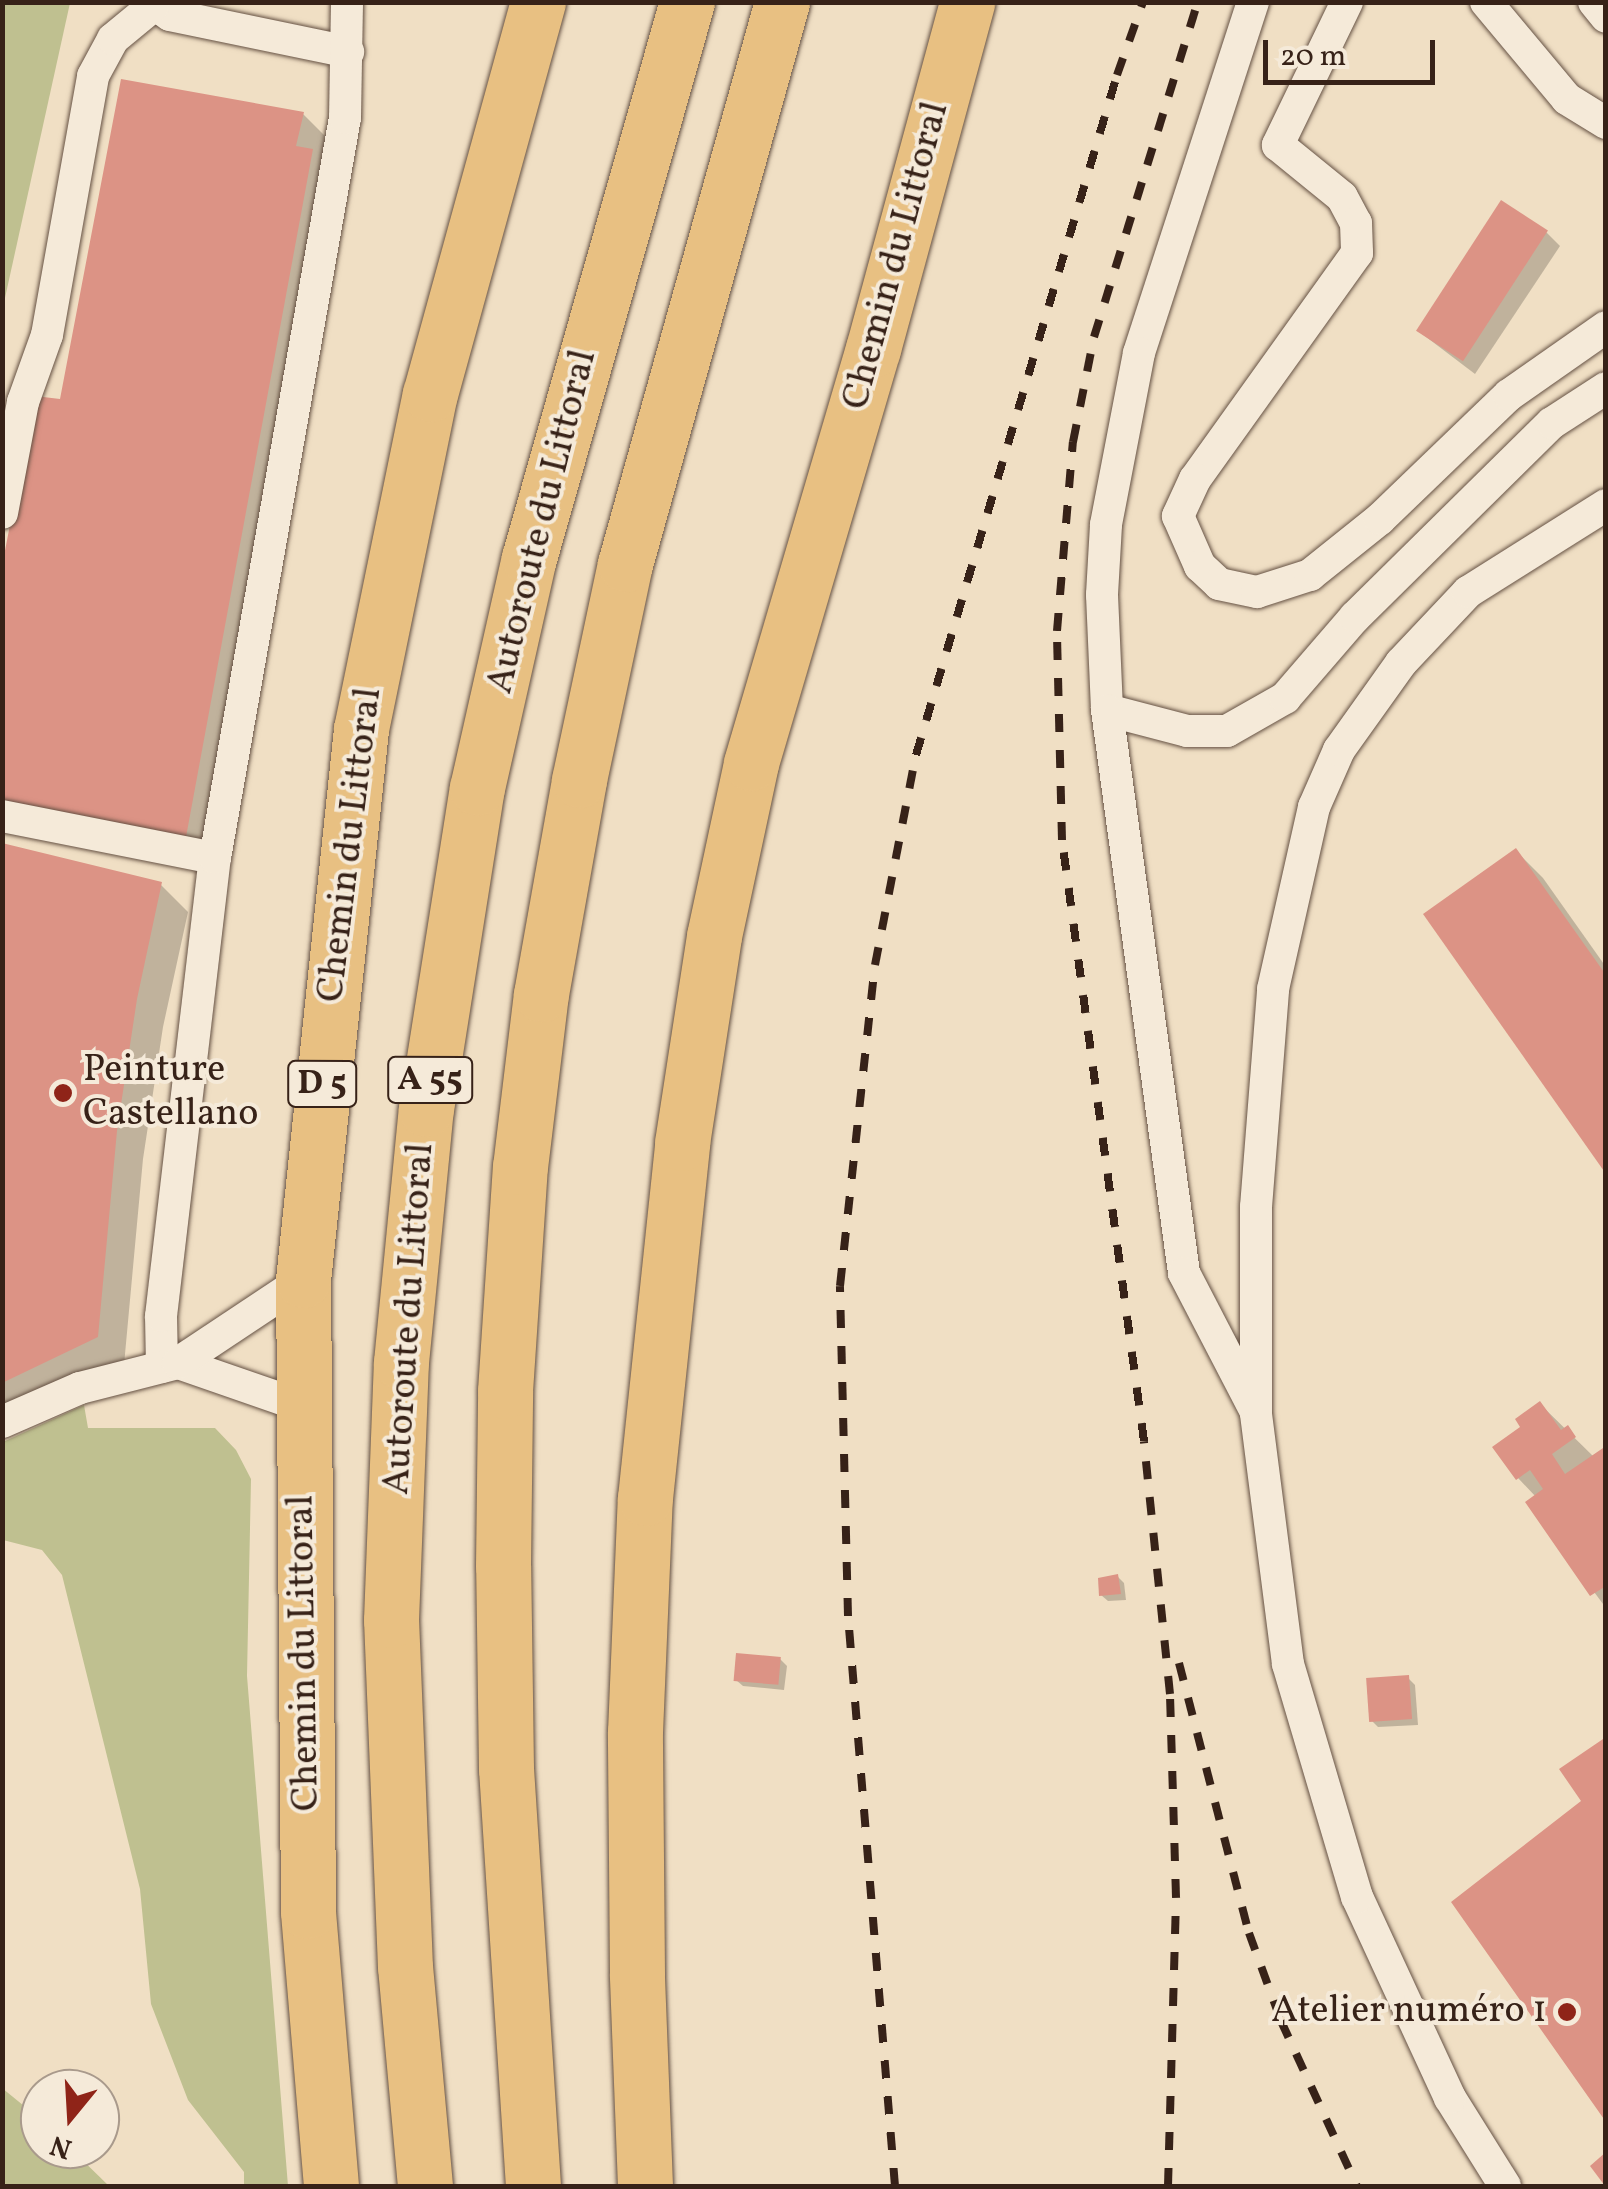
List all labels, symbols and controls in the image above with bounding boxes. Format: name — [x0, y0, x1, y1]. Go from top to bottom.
scale bar — [1268, 20, 1440, 82]
text: 20 m — [1280, 36, 1346, 78]
street label: Chemin du Littoral — [834, 97, 960, 415]
street label: Autoroute du Littoral — [478, 346, 608, 698]
street label: Chemin du Littoral — [309, 685, 393, 1005]
place label: Peinture Castellano — [83, 1048, 259, 1138]
road number: A 55 — [385, 1050, 475, 1110]
road number: D 5 — [287, 1054, 357, 1114]
marker: Peinture Castellano — [52, 1082, 74, 1104]
street label: Autoroute du Littoral — [375, 1142, 445, 1496]
street label: Chemin du Littoral — [279, 1494, 331, 1812]
place label: Atelier numéro 1 — [1271, 1989, 1547, 2035]
marker: Atelier numéro 1 — [1556, 2001, 1578, 2023]
north arrow — [20, 2069, 120, 2169]
text: N — [46, 2124, 77, 2168]

